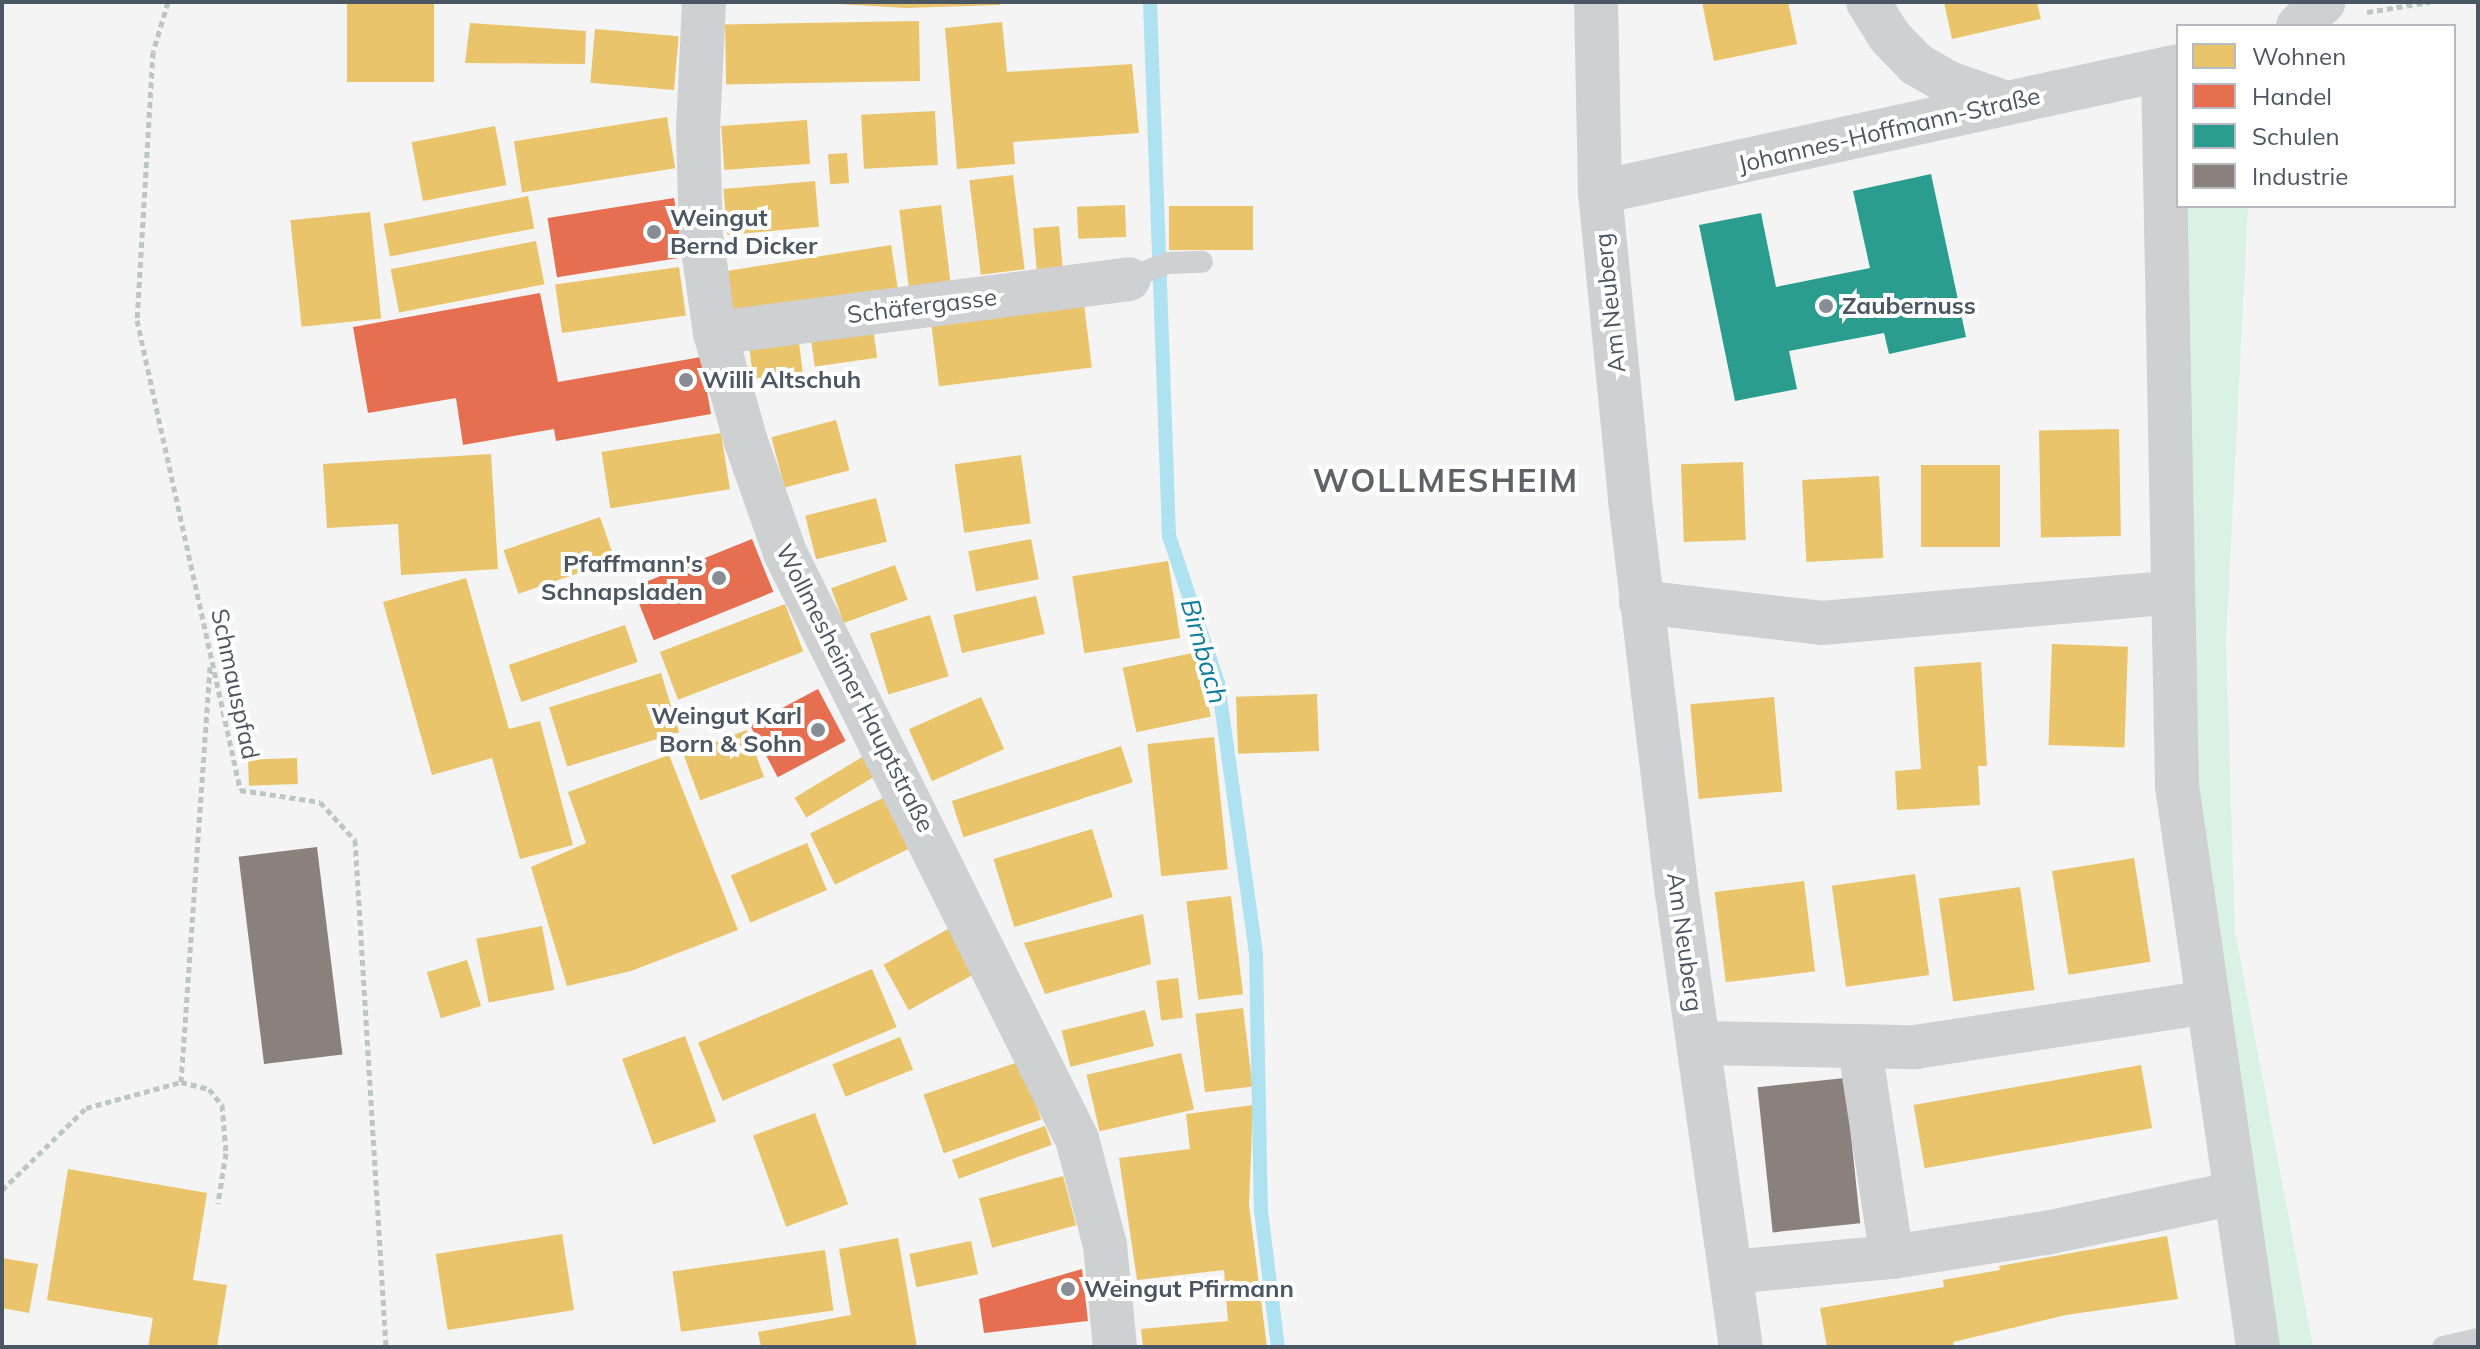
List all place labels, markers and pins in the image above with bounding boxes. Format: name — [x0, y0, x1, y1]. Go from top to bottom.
place label: Weingut Bernd Dicker — [670, 204, 817, 260]
marker: Weingut Bernd Dicker — [645, 223, 663, 241]
place label: Zaubernuss — [1842, 292, 1976, 320]
marker: Zaubernuss — [1817, 297, 1835, 315]
place label: Willi Altschuh — [702, 366, 861, 394]
marker: Willi Altschuh — [677, 371, 695, 389]
place label: Pfaffmann's Schnapsladen — [541, 550, 703, 606]
marker: Pfaffmann's Schnapsladen — [710, 569, 728, 587]
place label: Weingut Karl Born & Sohn — [651, 702, 802, 758]
marker: Weingut Karl Born & Sohn — [809, 721, 827, 739]
place label: Weingut Pfirmann — [1084, 1275, 1294, 1303]
marker: Weingut Pfirmann — [1059, 1280, 1077, 1298]

